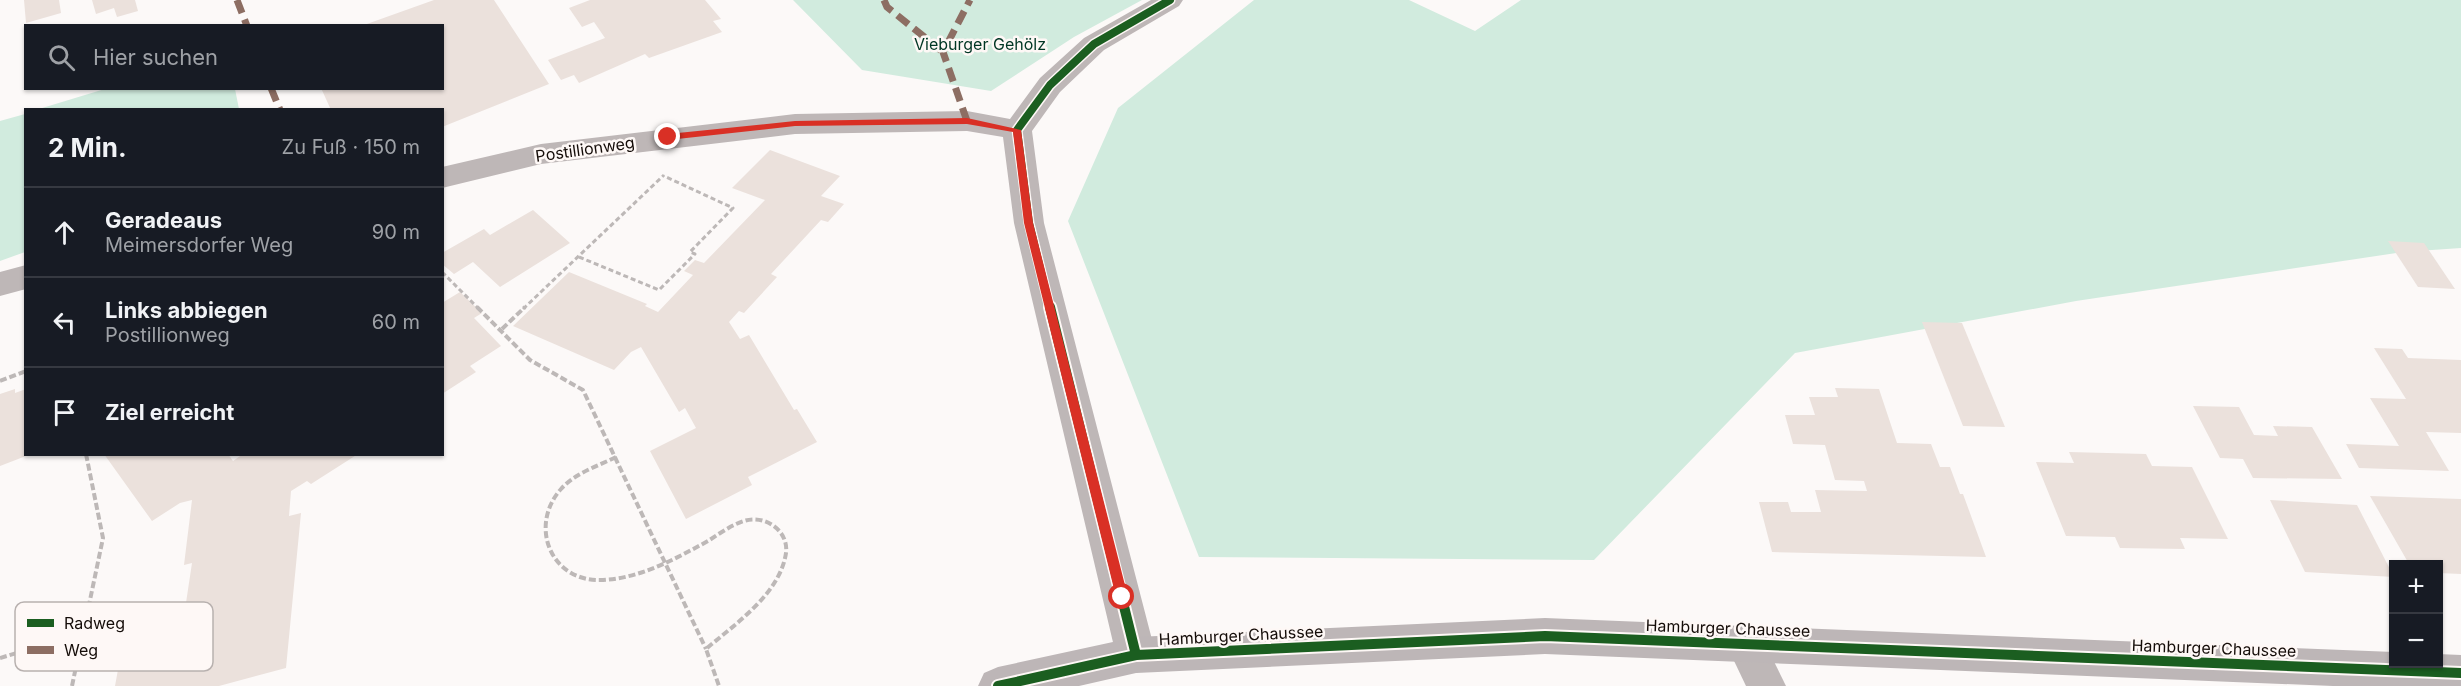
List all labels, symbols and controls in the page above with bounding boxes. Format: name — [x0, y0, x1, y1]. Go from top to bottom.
search box — [24, 24, 444, 90]
park label: Vieburger Gehölz — [914, 34, 1046, 54]
icon: search — [45, 41, 78, 74]
text: Hier suchen — [93, 44, 218, 70]
route end — [654, 123, 680, 149]
text: 2 Min. — [48, 132, 127, 163]
street label: Postillionweg — [534, 132, 636, 166]
text: Zu Fuß · 150 m — [282, 135, 420, 159]
text: Geradeaus — [105, 207, 222, 233]
icon: ahead — [48, 216, 81, 249]
text: 90 m — [372, 220, 420, 244]
text: Meimersdorfer Weg — [105, 233, 293, 257]
text: Links abbiegen — [105, 297, 268, 323]
icon: left — [48, 306, 81, 339]
text: 60 m — [372, 310, 420, 334]
text: Postillionweg — [105, 323, 230, 347]
icon: arrive — [48, 396, 81, 429]
text: Ziel erreicht — [105, 399, 234, 425]
map controls — [2389, 560, 2443, 668]
button: + — [2389, 560, 2443, 614]
route start — [1108, 583, 1134, 609]
legend — [15, 602, 213, 671]
text: Radweg — [64, 613, 125, 633]
button: − — [2389, 614, 2443, 668]
street label: Hamburger Chaussee — [1645, 615, 1811, 641]
street label: Hamburger Chaussee — [1158, 621, 1324, 649]
street label: Hamburger Chaussee — [2131, 635, 2297, 661]
text: Weg — [64, 640, 98, 660]

